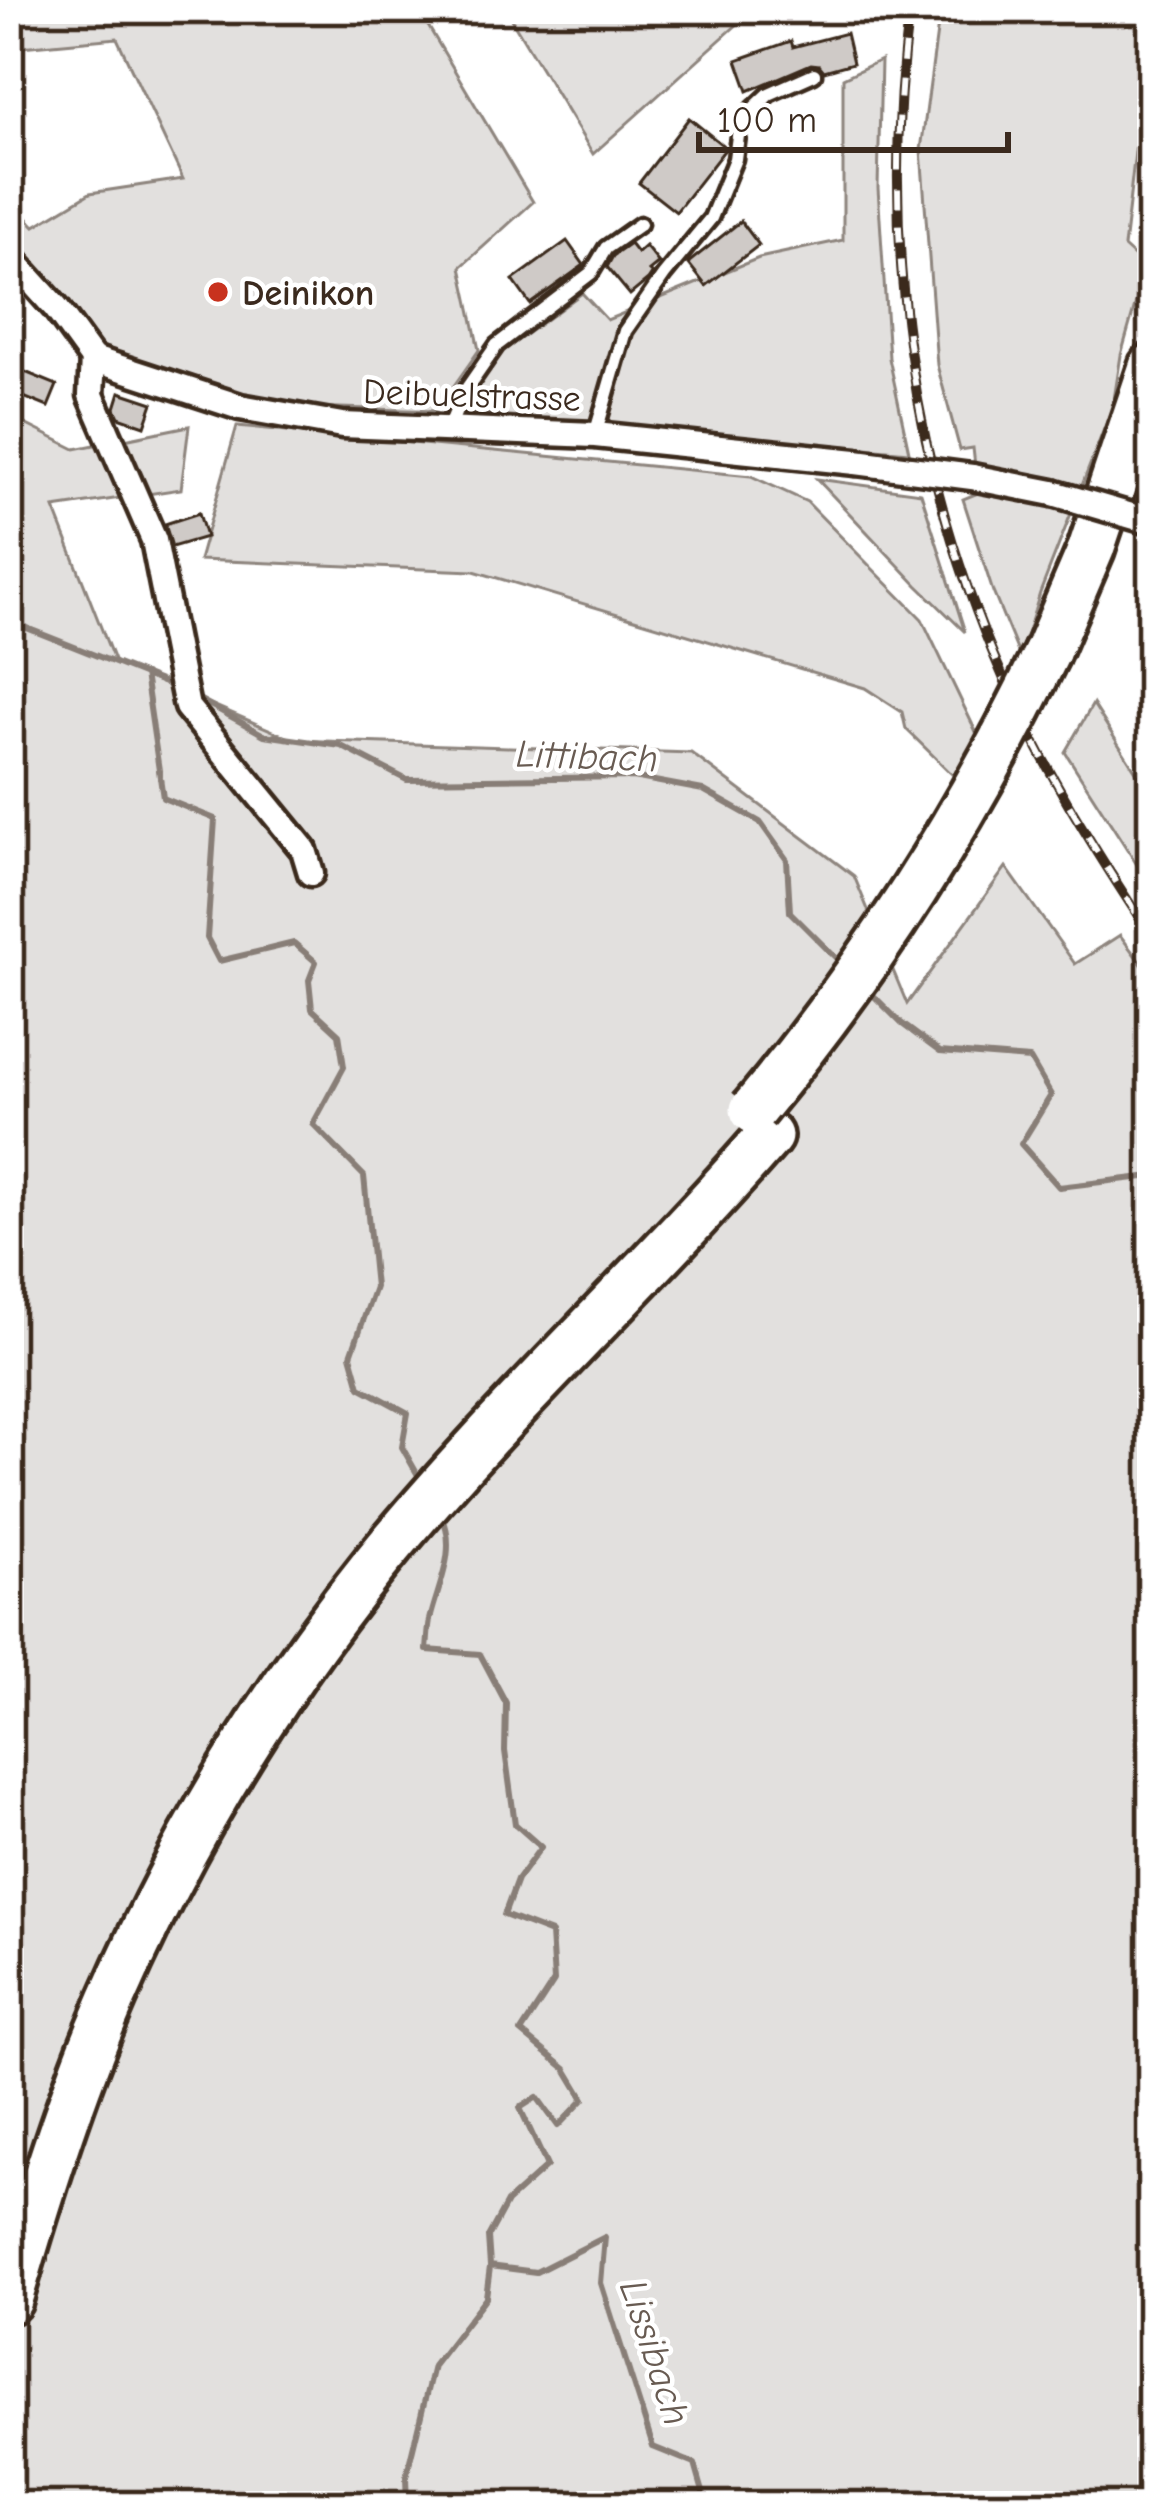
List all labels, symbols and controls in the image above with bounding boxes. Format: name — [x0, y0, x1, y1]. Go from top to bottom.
scale bar — [699, 78, 1008, 152]
text: 100 m — [717, 100, 817, 141]
place label: Deinikon — [242, 273, 374, 314]
marker: Deinikon — [205, 279, 231, 305]
street label: Deibuelstrasse — [362, 371, 581, 420]
water label: Littibach — [515, 732, 659, 781]
water label: Lissibach — [610, 2274, 699, 2431]

